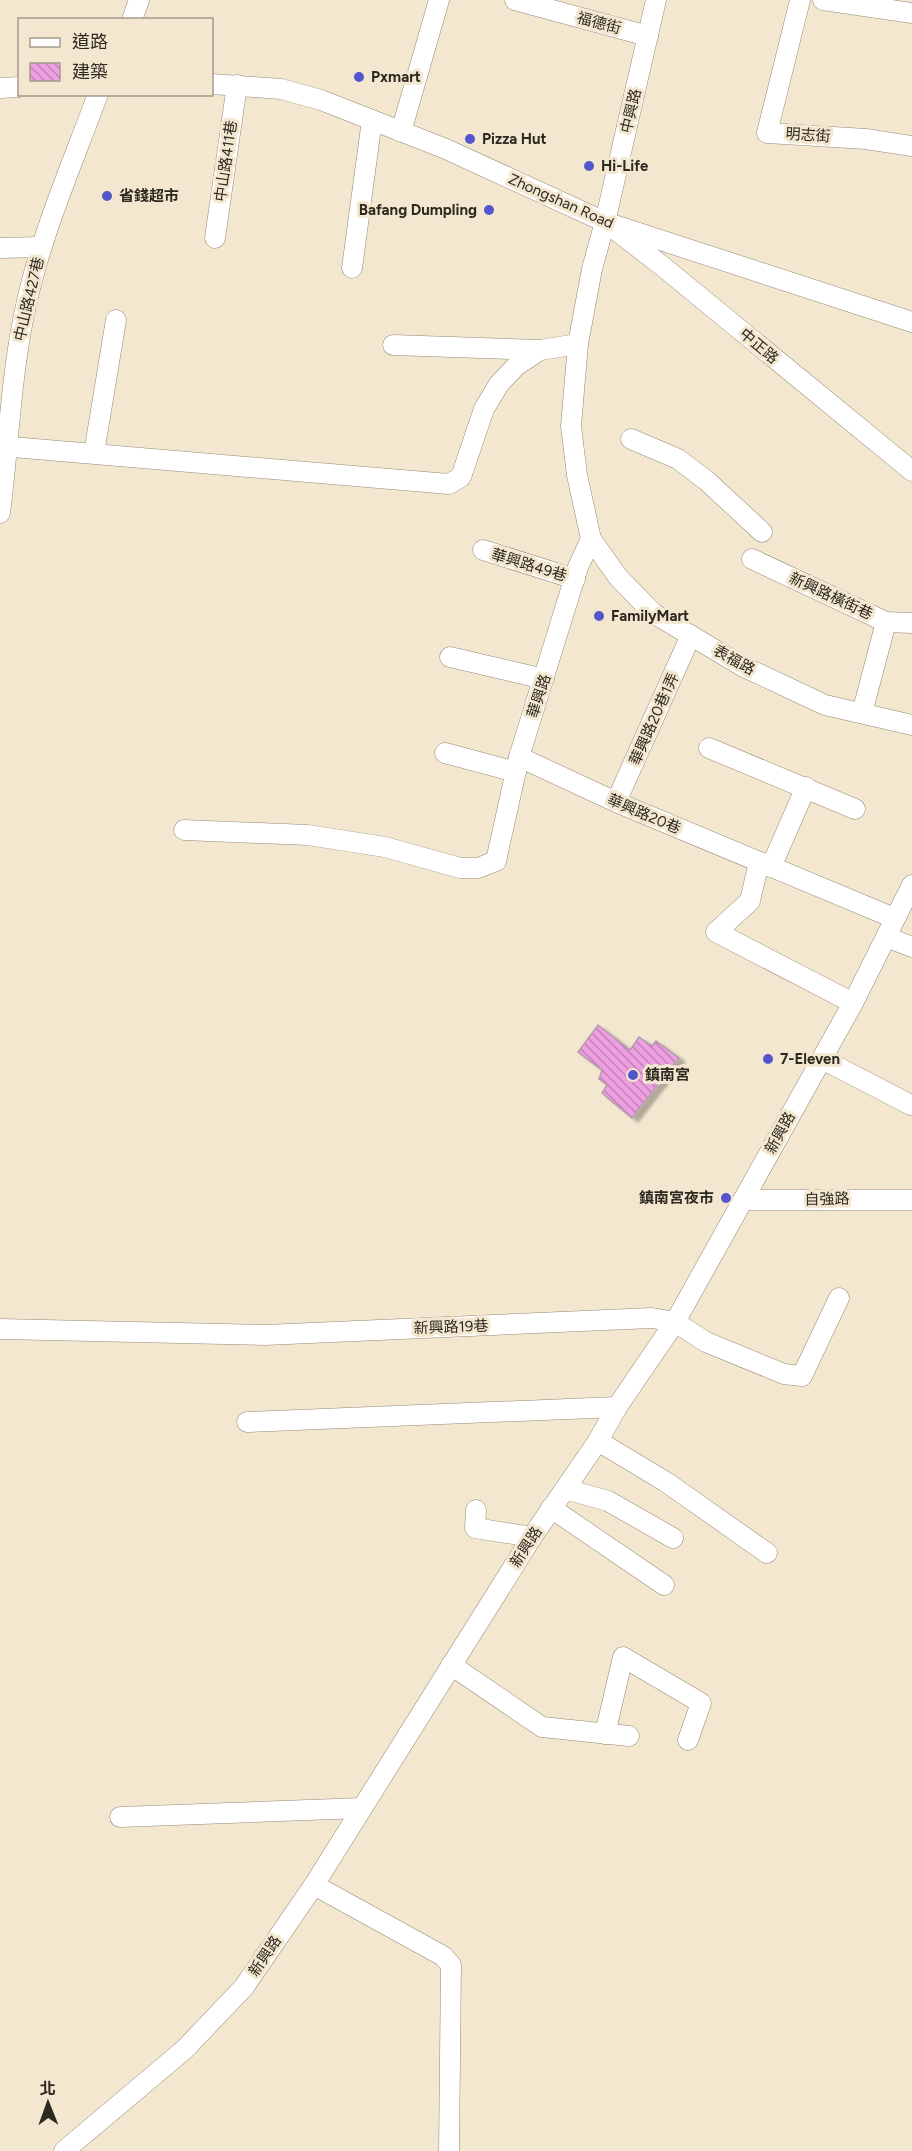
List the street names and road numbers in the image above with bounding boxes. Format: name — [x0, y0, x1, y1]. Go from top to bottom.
street label: 福德街 — [575, 8, 623, 38]
street label: 中興路 — [617, 87, 645, 135]
street label: 中山路411巷 — [211, 119, 241, 203]
street label: 明志街 — [785, 124, 831, 146]
street label: Zhongshan Road — [506, 170, 616, 232]
street label: 中山路427巷 — [11, 255, 47, 343]
street label: 中正路 — [736, 325, 782, 367]
street label: 華興路49巷 — [489, 545, 569, 585]
street label: 新興路橫街巷 — [786, 569, 876, 623]
street label: 表福路 — [710, 641, 758, 679]
street label: 華興路20巷1弄 — [626, 670, 682, 768]
street label: 華興路 — [523, 672, 555, 720]
street label: 華興路20巷 — [605, 790, 683, 838]
street label: 新興路 — [761, 1109, 799, 1157]
street label: 自強路 — [804, 1190, 850, 1208]
street label: 新興路19巷 — [413, 1317, 489, 1337]
street label: 新興路 — [506, 1523, 546, 1571]
street label: 新興路 — [245, 1932, 285, 1980]

